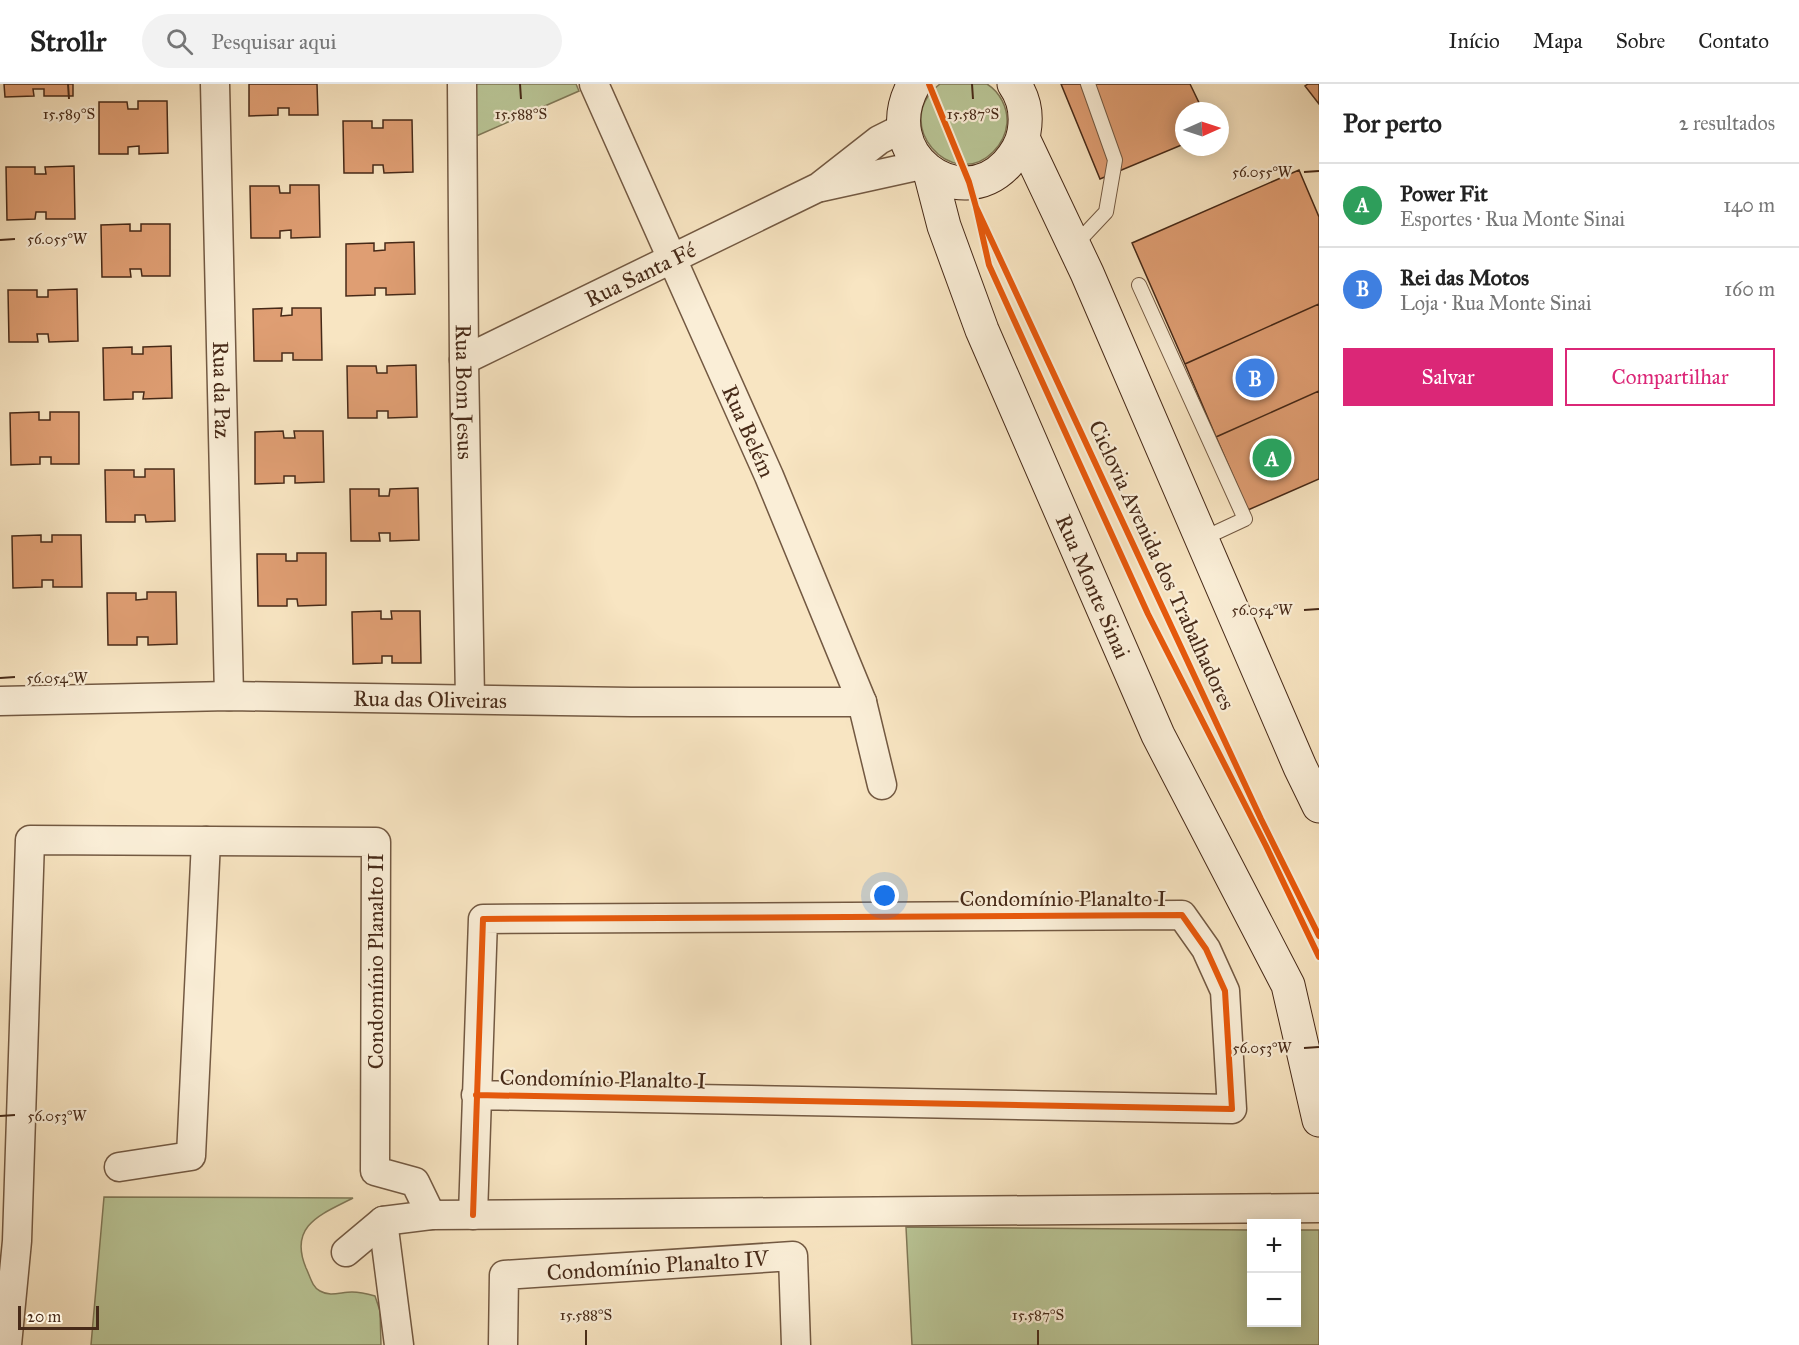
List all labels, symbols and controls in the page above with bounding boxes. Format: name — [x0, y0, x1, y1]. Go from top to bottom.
search box — [142, 14, 562, 68]
text: Strollr — [30, 24, 106, 59]
icon: search — [163, 25, 196, 58]
text: Pesquisar aqui — [211, 28, 337, 55]
text: Início — [1449, 28, 1500, 54]
text: Mapa — [1533, 28, 1583, 54]
text: Sobre — [1616, 28, 1665, 54]
text: Contato — [1698, 28, 1769, 54]
north arrow — [1175, 102, 1229, 156]
text: 15.589°S — [43, 105, 95, 123]
text: 15.588°S — [495, 105, 547, 123]
text: 15.587°S — [947, 105, 999, 123]
text: Por perto — [1343, 107, 1442, 139]
text: 2 resultados — [1679, 111, 1775, 135]
text: 56.055°W — [1232, 163, 1293, 181]
text: Power Fit — [1400, 180, 1488, 207]
text: A — [1356, 193, 1369, 217]
text: 140 m — [1723, 193, 1775, 217]
text: Esportes · Rua Monte Sinai — [1400, 207, 1625, 231]
text: 56.055°W — [27, 230, 88, 248]
street label: Rua Santa Fé — [580, 235, 701, 312]
text: Rei das Motos — [1400, 264, 1529, 291]
text: B — [1356, 277, 1369, 301]
text: 160 m — [1724, 277, 1775, 301]
text: Loja · Rua Monte Sinai — [1400, 291, 1591, 315]
street label: Rua Bom Jesus — [450, 324, 479, 460]
street label: Rua da Paz — [207, 341, 237, 439]
button: Salvar — [1343, 348, 1553, 406]
button: Compartilhar — [1565, 348, 1775, 406]
pin: B — [1236, 356, 1274, 400]
street label: Rua Belém — [717, 381, 781, 482]
street label: Ciclovia Avenida dos Trabalhadores — [1083, 416, 1241, 714]
pin: A — [1252, 436, 1292, 481]
street label: Rua Monte Sinai — [1050, 510, 1137, 662]
text: 56.054°W — [1231, 601, 1293, 619]
text: 56.054°W — [26, 669, 88, 687]
street label: Rua das Oliveiras — [353, 684, 507, 714]
street label: Condomínio Planalto II — [362, 853, 389, 1069]
your location — [870, 881, 899, 910]
street label: Condomínio Planalto I — [960, 885, 1166, 912]
text: 56.053°W — [1232, 1039, 1292, 1057]
street label: Condomínio Planalto I — [499, 1064, 707, 1094]
text: 56.053°W — [27, 1107, 87, 1125]
map controls — [1247, 1219, 1301, 1327]
button: + — [1247, 1219, 1301, 1273]
street label: Condomínio Planalto IV — [546, 1244, 771, 1286]
button: − — [1247, 1273, 1301, 1327]
scale bar — [18, 1303, 99, 1330]
text: 15.588°S — [560, 1306, 612, 1324]
text: 15.587°S — [1012, 1306, 1064, 1324]
text: 20 m — [27, 1307, 61, 1326]

